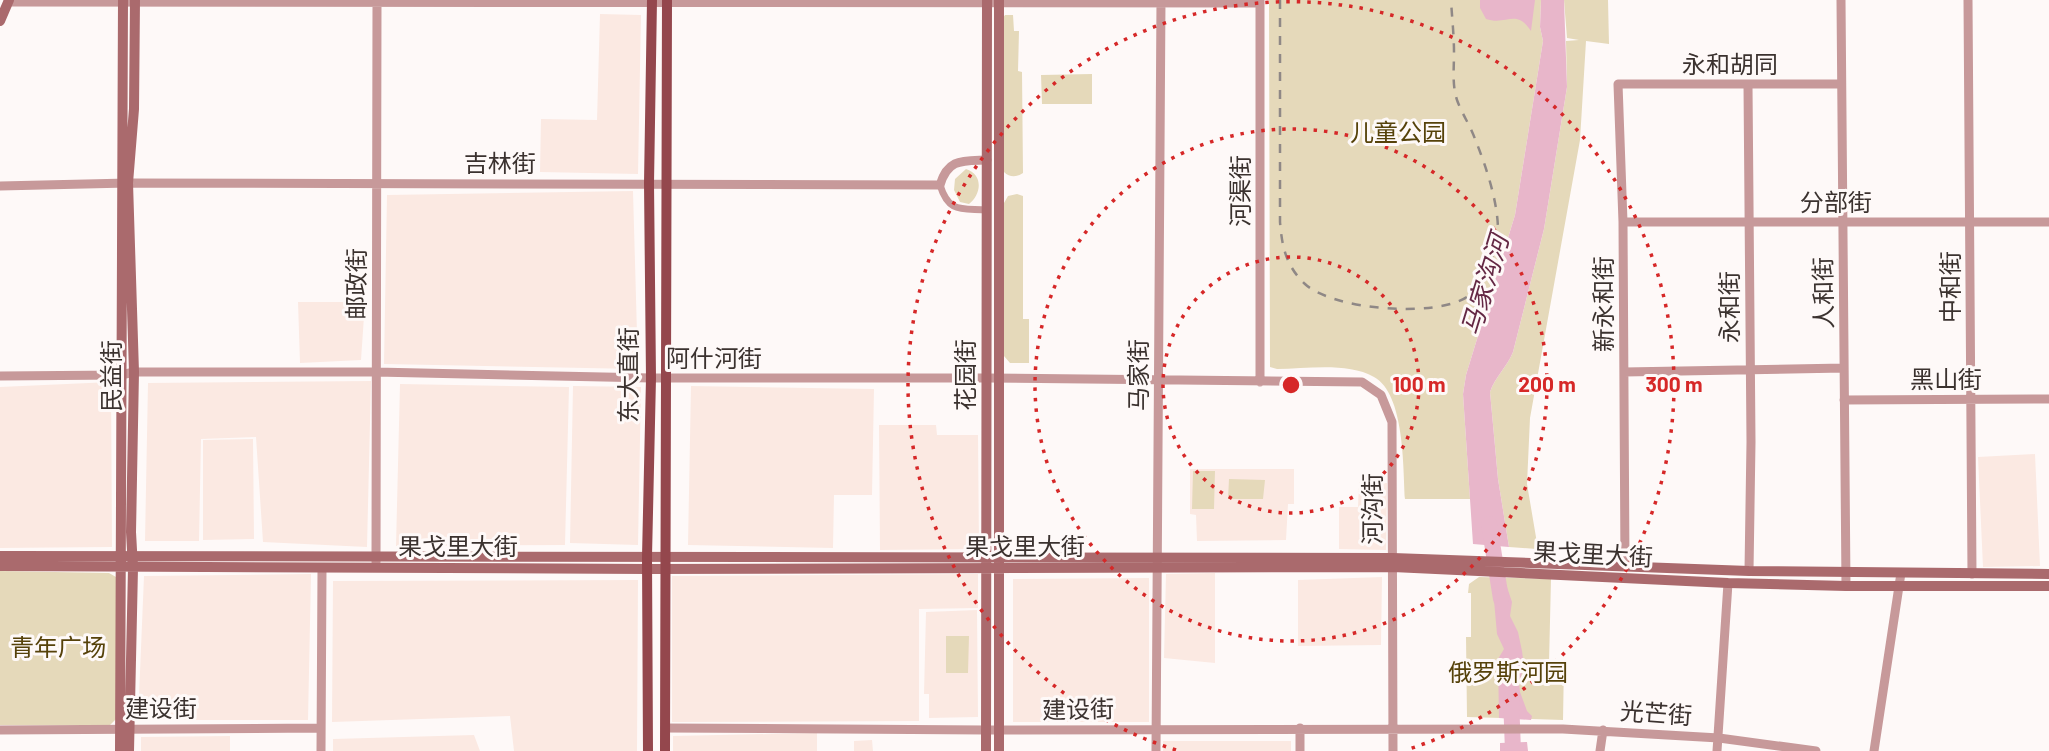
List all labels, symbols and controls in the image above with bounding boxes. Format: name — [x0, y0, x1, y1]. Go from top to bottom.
street label: 永和胡同 — [1682, 49, 1778, 78]
park label: 儿童公园 — [1350, 117, 1446, 146]
street label: 吉林街 — [464, 148, 536, 177]
street label: 河渠街 — [1225, 155, 1254, 227]
street label: 分部街 — [1800, 187, 1872, 216]
water label: 马家沟河 — [1454, 226, 1515, 339]
street label: 邮政街 — [341, 248, 370, 320]
street label: 中和街 — [1935, 251, 1964, 323]
street label: 新永和街 — [1588, 256, 1617, 352]
street label: 人和街 — [1807, 257, 1838, 329]
street label: 永和街 — [1714, 271, 1743, 343]
street label: 东大直街 — [613, 327, 642, 423]
street label: 花园街 — [950, 339, 979, 411]
street label: 马家街 — [1123, 339, 1152, 411]
street label: 民益街 — [96, 340, 125, 412]
street label: 阿什河街 — [666, 343, 762, 372]
street label: 黑山街 — [1910, 364, 1982, 393]
text: 100 m — [1392, 371, 1446, 396]
text: 200 m — [1518, 371, 1576, 396]
text: 300 m — [1645, 371, 1703, 396]
centre of rings — [1279, 373, 1303, 397]
street label: 河沟街 — [1357, 473, 1386, 545]
street label: 果戈里大街 — [398, 531, 518, 560]
street label: 果戈里大街 — [965, 531, 1085, 560]
street label: 果戈里大街 — [1532, 536, 1654, 571]
park label: 青年广场 — [10, 632, 106, 661]
park label: 俄罗斯河园 — [1448, 657, 1568, 686]
street label: 建设街 — [125, 693, 197, 722]
street label: 建设街 — [1042, 693, 1114, 724]
street label: 光芒街 — [1619, 696, 1693, 729]

